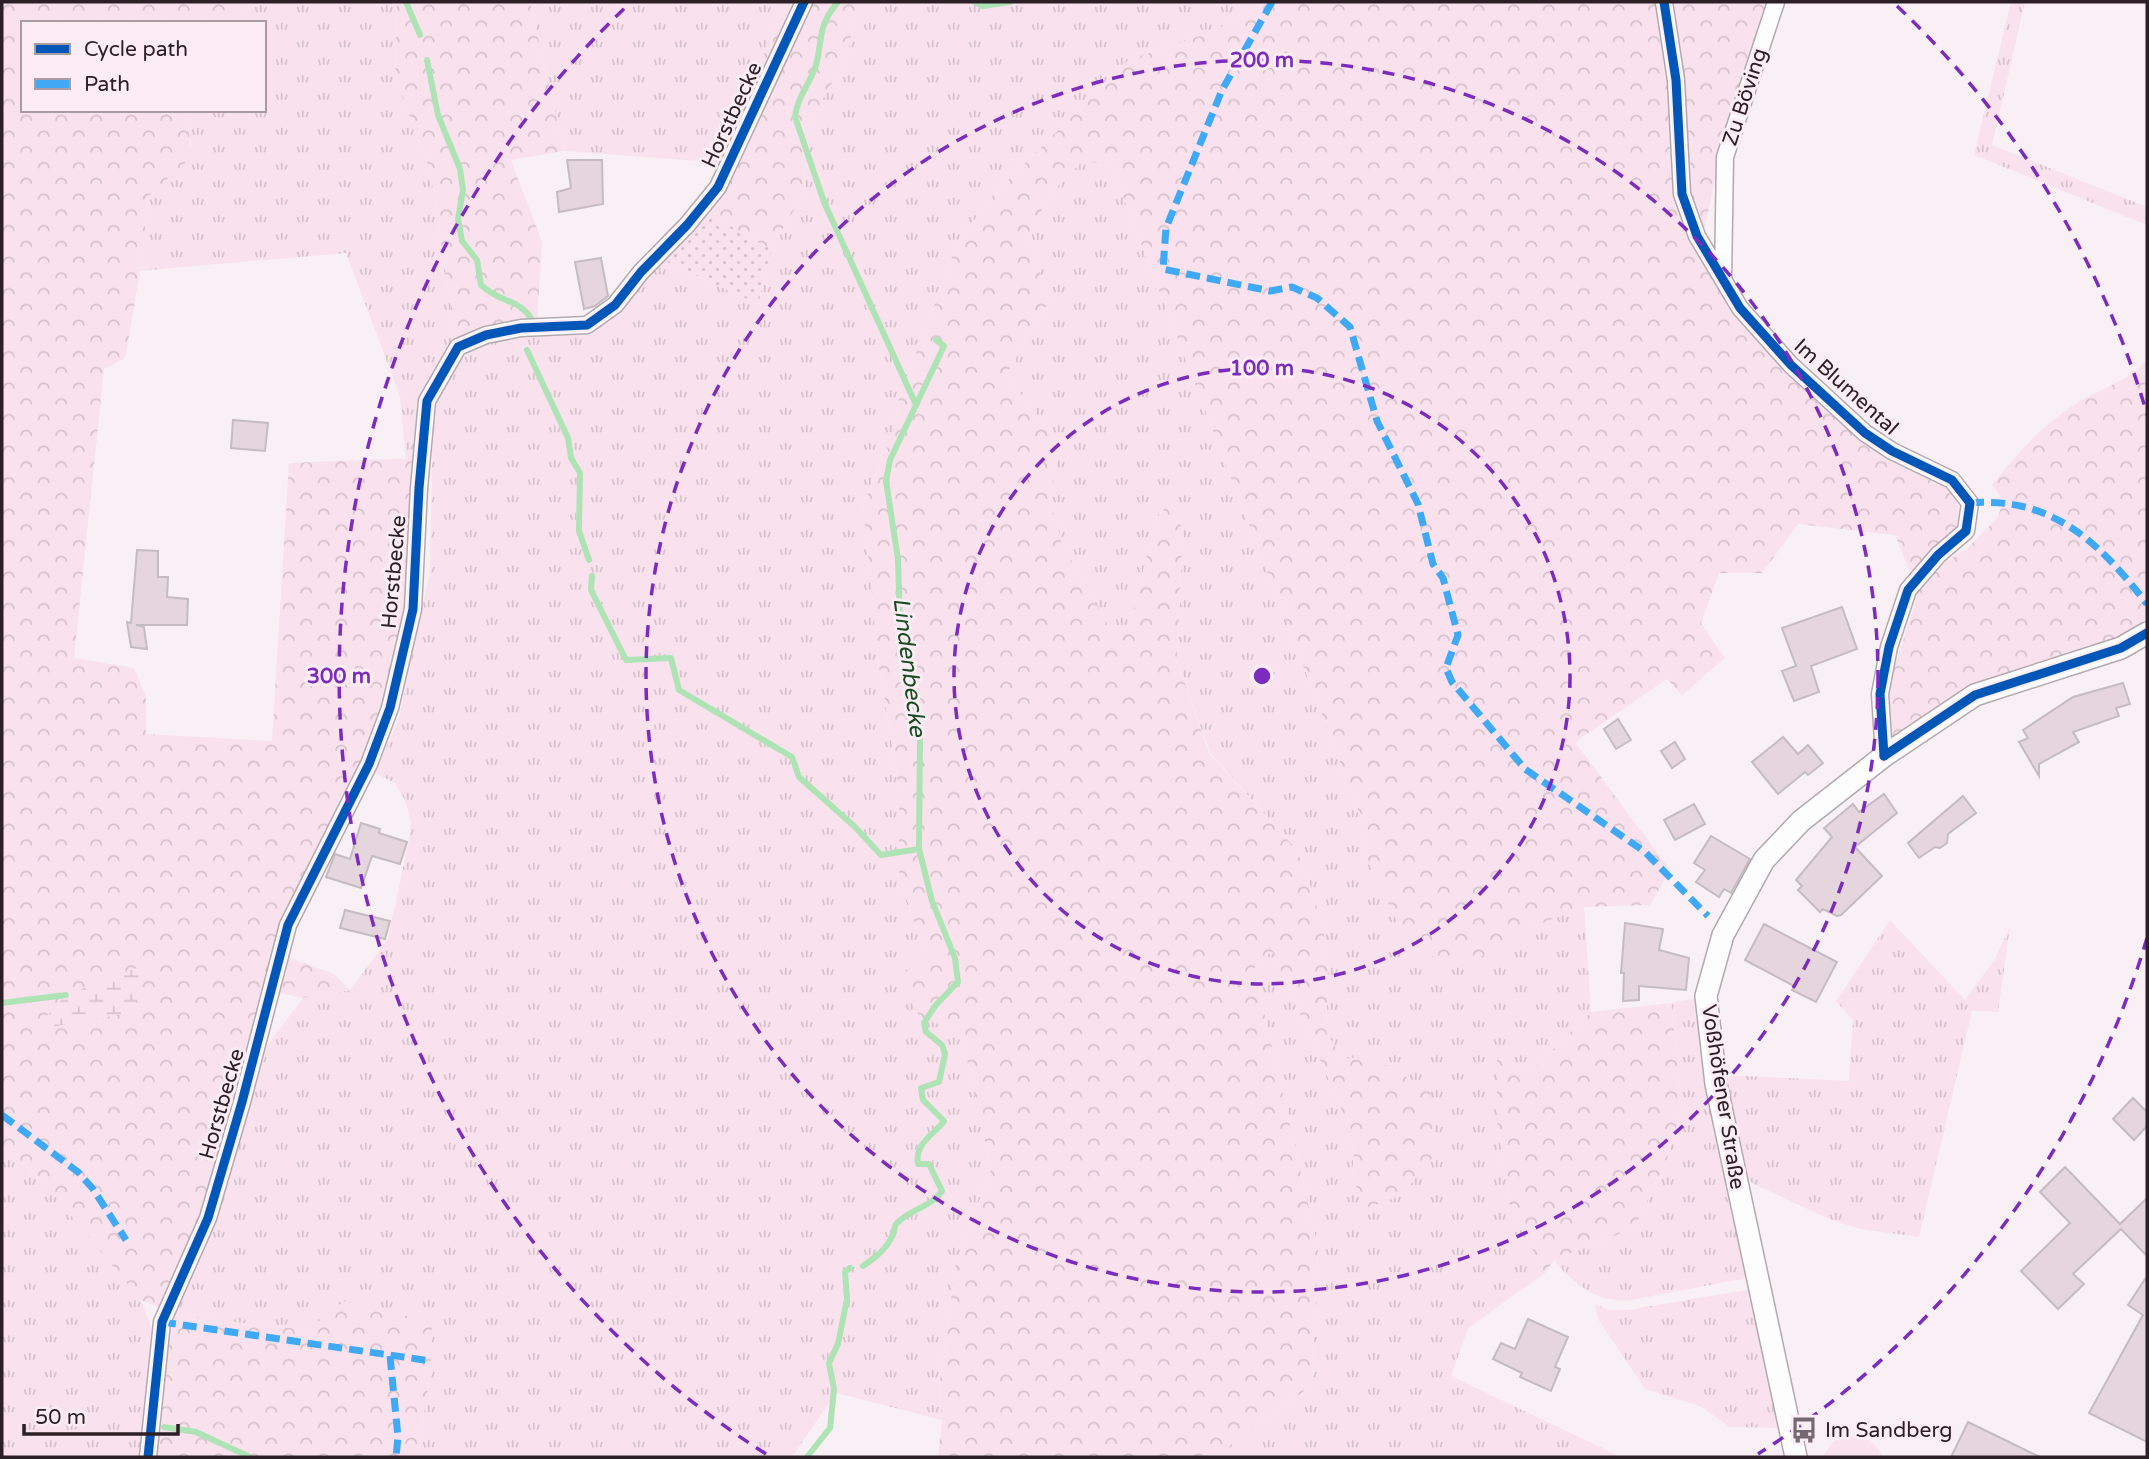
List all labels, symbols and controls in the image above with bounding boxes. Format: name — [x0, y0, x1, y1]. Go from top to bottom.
legend — [21, 21, 266, 112]
text: Cycle path — [84, 37, 188, 62]
street label: Zu Böving — [1717, 45, 1773, 149]
text: 200 m — [1230, 48, 1294, 73]
street label: Horstbecke — [697, 58, 767, 172]
text: Path — [84, 72, 130, 97]
street label: Im Blumental — [1789, 334, 1903, 440]
text: 100 m — [1230, 356, 1294, 381]
street label: Horstbecke — [377, 514, 411, 630]
water label: Lindenbecke — [887, 596, 932, 740]
text: 300 m — [307, 664, 371, 689]
centre of rings — [1250, 664, 1274, 688]
street label: Voßhöfener Straße — [1696, 1003, 1750, 1191]
street label: Horstbecke — [194, 1046, 250, 1162]
scale bar — [24, 1392, 178, 1436]
text: 50 m — [35, 1405, 86, 1430]
bus stop icon: Im Sandberg — [1789, 1415, 1819, 1445]
place label: Im Sandberg — [1825, 1418, 1952, 1443]

